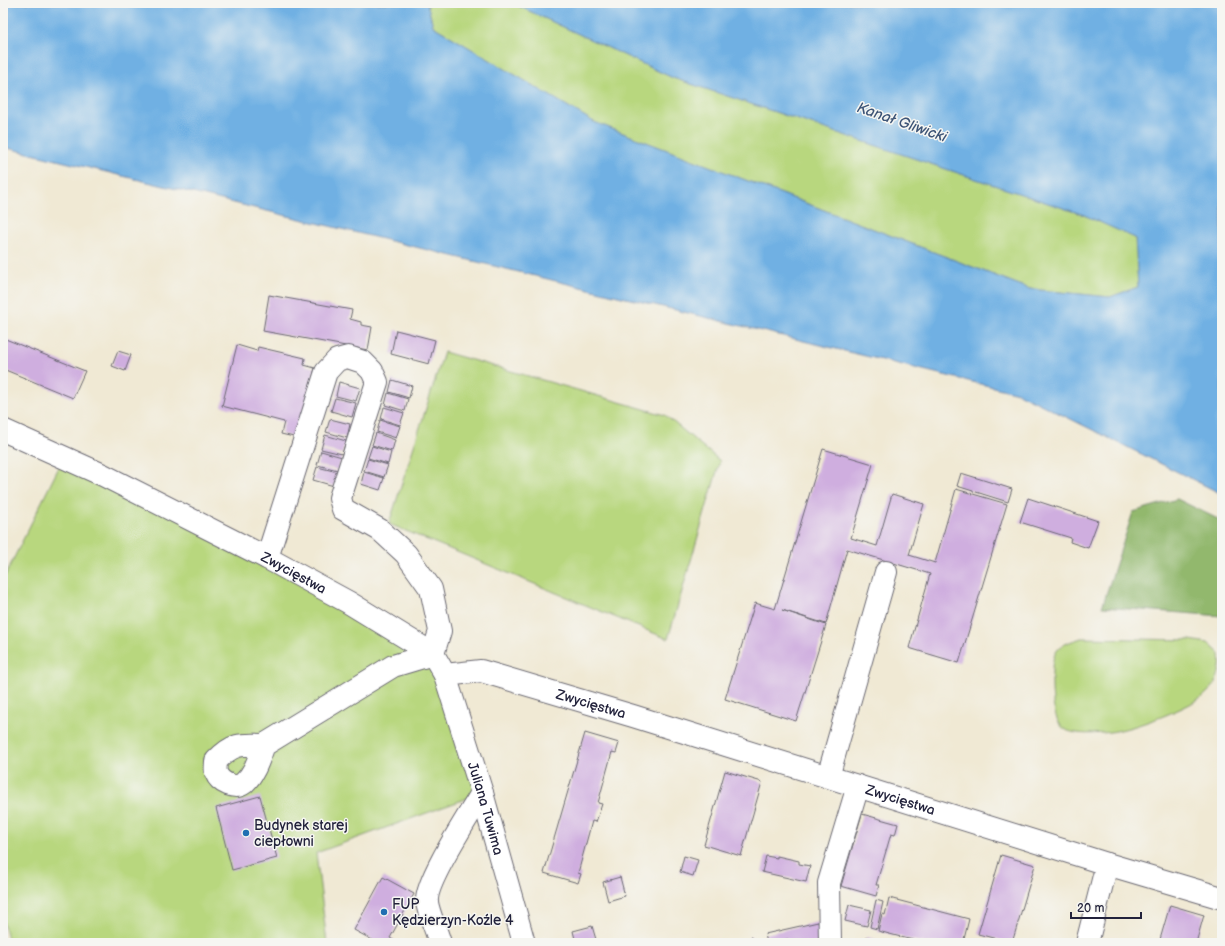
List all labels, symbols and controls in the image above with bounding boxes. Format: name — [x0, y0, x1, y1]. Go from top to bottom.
water label: Kanał Gliwicki — [854, 98, 950, 147]
street label: Zwycięstwa — [257, 548, 329, 598]
street label: Zwycięstwa — [553, 685, 628, 722]
street label: Juliana Tuwima — [464, 760, 507, 857]
street label: Zwycięstwa — [863, 781, 937, 819]
place label: Budynek starej ciepłowni — [254, 817, 348, 850]
marker: Budynek starej ciepłowni — [241, 828, 251, 838]
scale bar — [1071, 894, 1141, 920]
place label: FUP Kędzierzyn-Koźle 4 — [392, 896, 514, 929]
text: 20 m — [1077, 901, 1104, 916]
marker: FUP Kędzierzyn-Koźle 4 — [379, 907, 389, 917]

